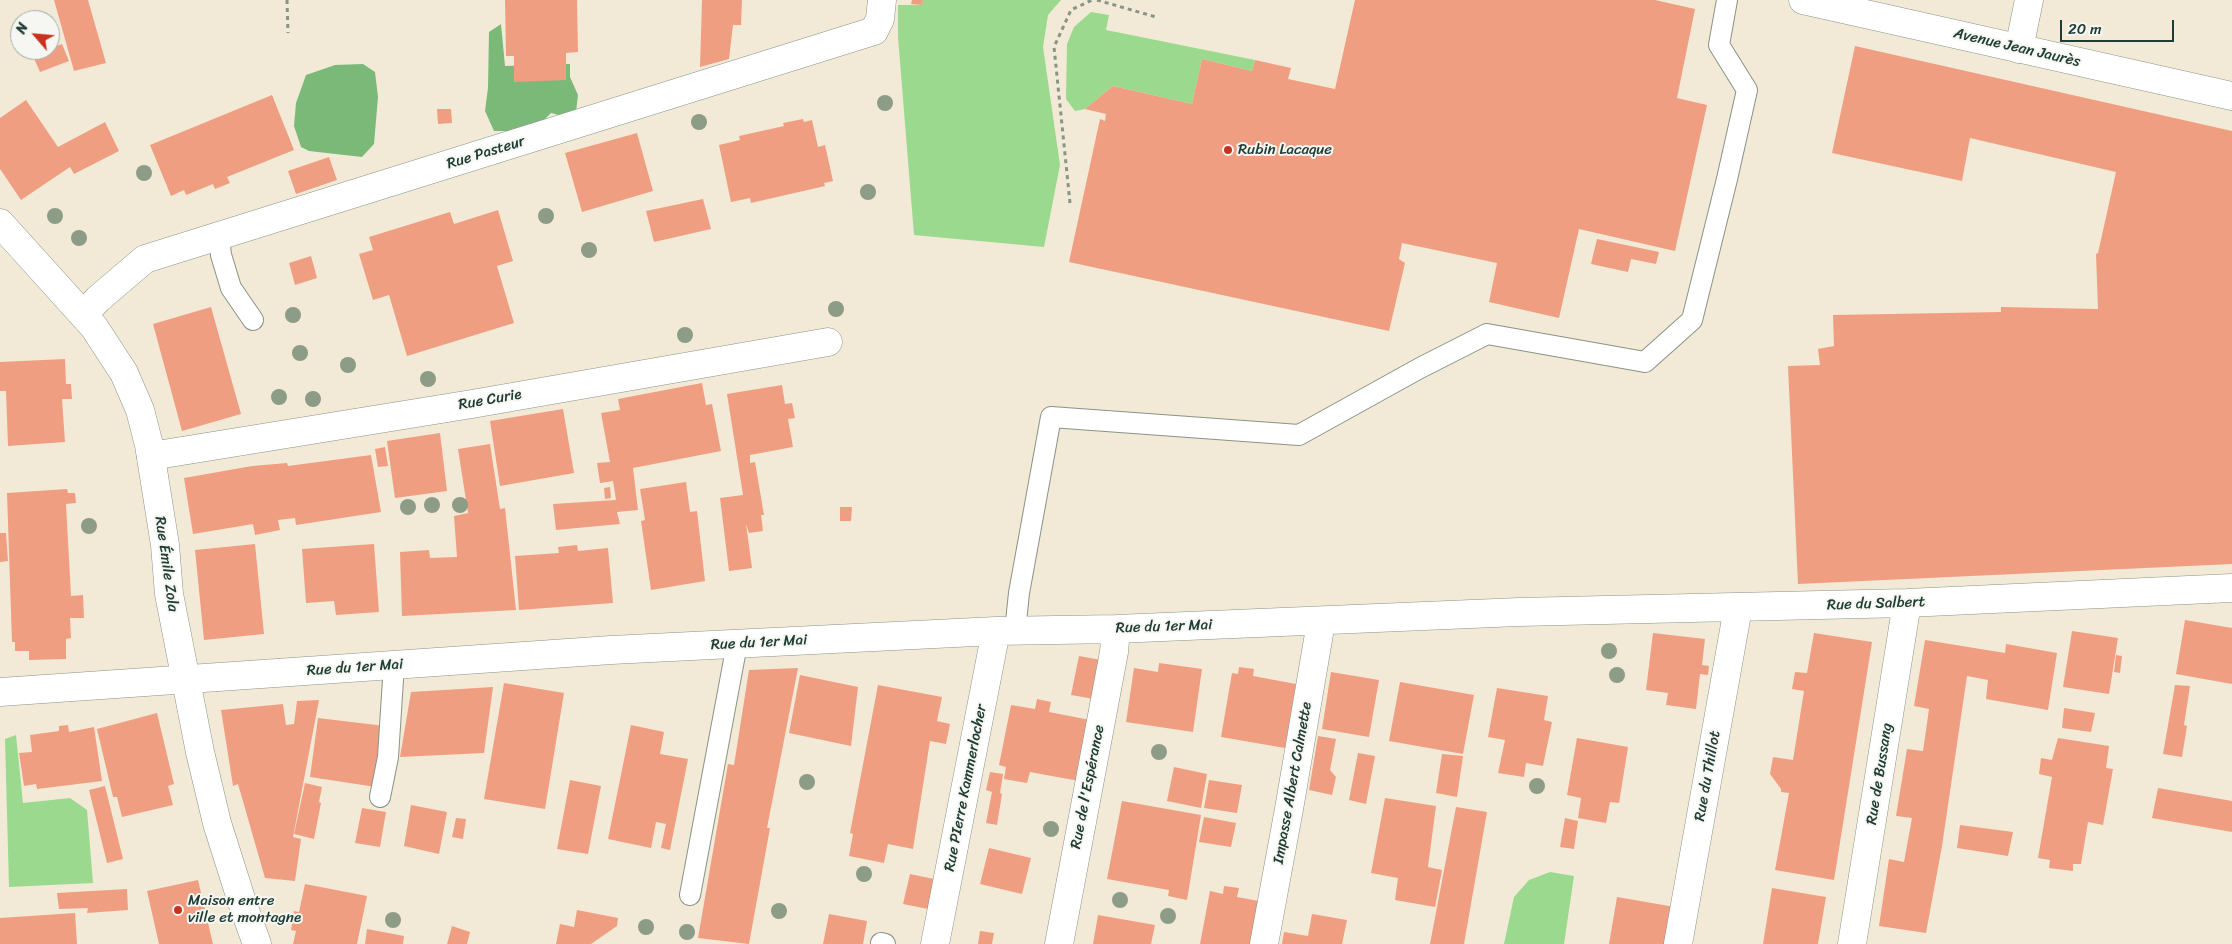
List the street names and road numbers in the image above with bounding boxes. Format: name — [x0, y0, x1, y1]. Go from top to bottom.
street label: Avenue Jean Jaurès — [1952, 25, 2082, 71]
street label: Rue Pasteur — [445, 133, 527, 173]
street label: Rue Curie — [457, 386, 523, 414]
street label: Rue Émile Zola — [150, 515, 182, 613]
street label: Rue du Salbert — [1827, 593, 1925, 615]
street label: Rue du 1er Mai — [1115, 616, 1213, 638]
street label: Rue du 1er Mai — [710, 631, 808, 655]
street label: Rue du 1er Mai — [306, 656, 404, 680]
street label: Impasse Albert Calmette — [1270, 701, 1316, 865]
street label: Rue PIerre Kammerlocher — [941, 703, 991, 873]
street label: Rue de Bussang — [1863, 722, 1897, 826]
street label: Rue de l'Espérance — [1067, 723, 1109, 851]
street label: Rue du Thillot — [1691, 729, 1725, 823]

